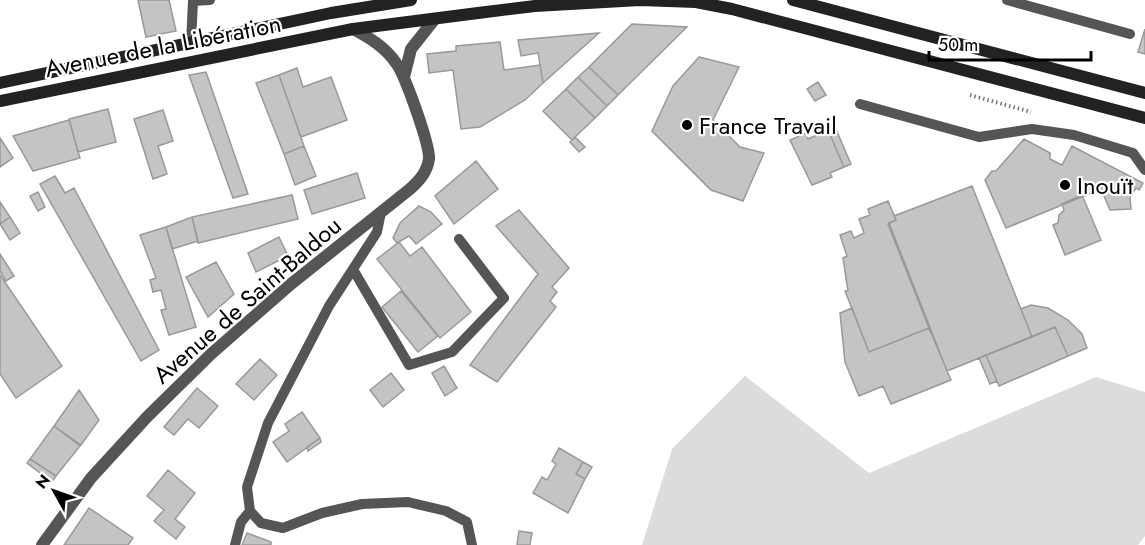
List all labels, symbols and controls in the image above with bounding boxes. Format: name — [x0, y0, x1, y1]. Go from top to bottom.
street label: Avenue de la Libération — [42, 6, 284, 86]
scale bar — [929, 24, 1091, 62]
text: 50 m — [938, 32, 978, 58]
place label: France Travail — [699, 108, 837, 143]
marker: France Travail — [680, 118, 694, 132]
place label: Inouït — [1077, 168, 1133, 203]
marker: Inouït — [1058, 178, 1072, 192]
street label: Avenue de Saint-Baldou — [145, 208, 349, 392]
north arrow — [24, 461, 84, 521]
text: N — [30, 469, 56, 494]

